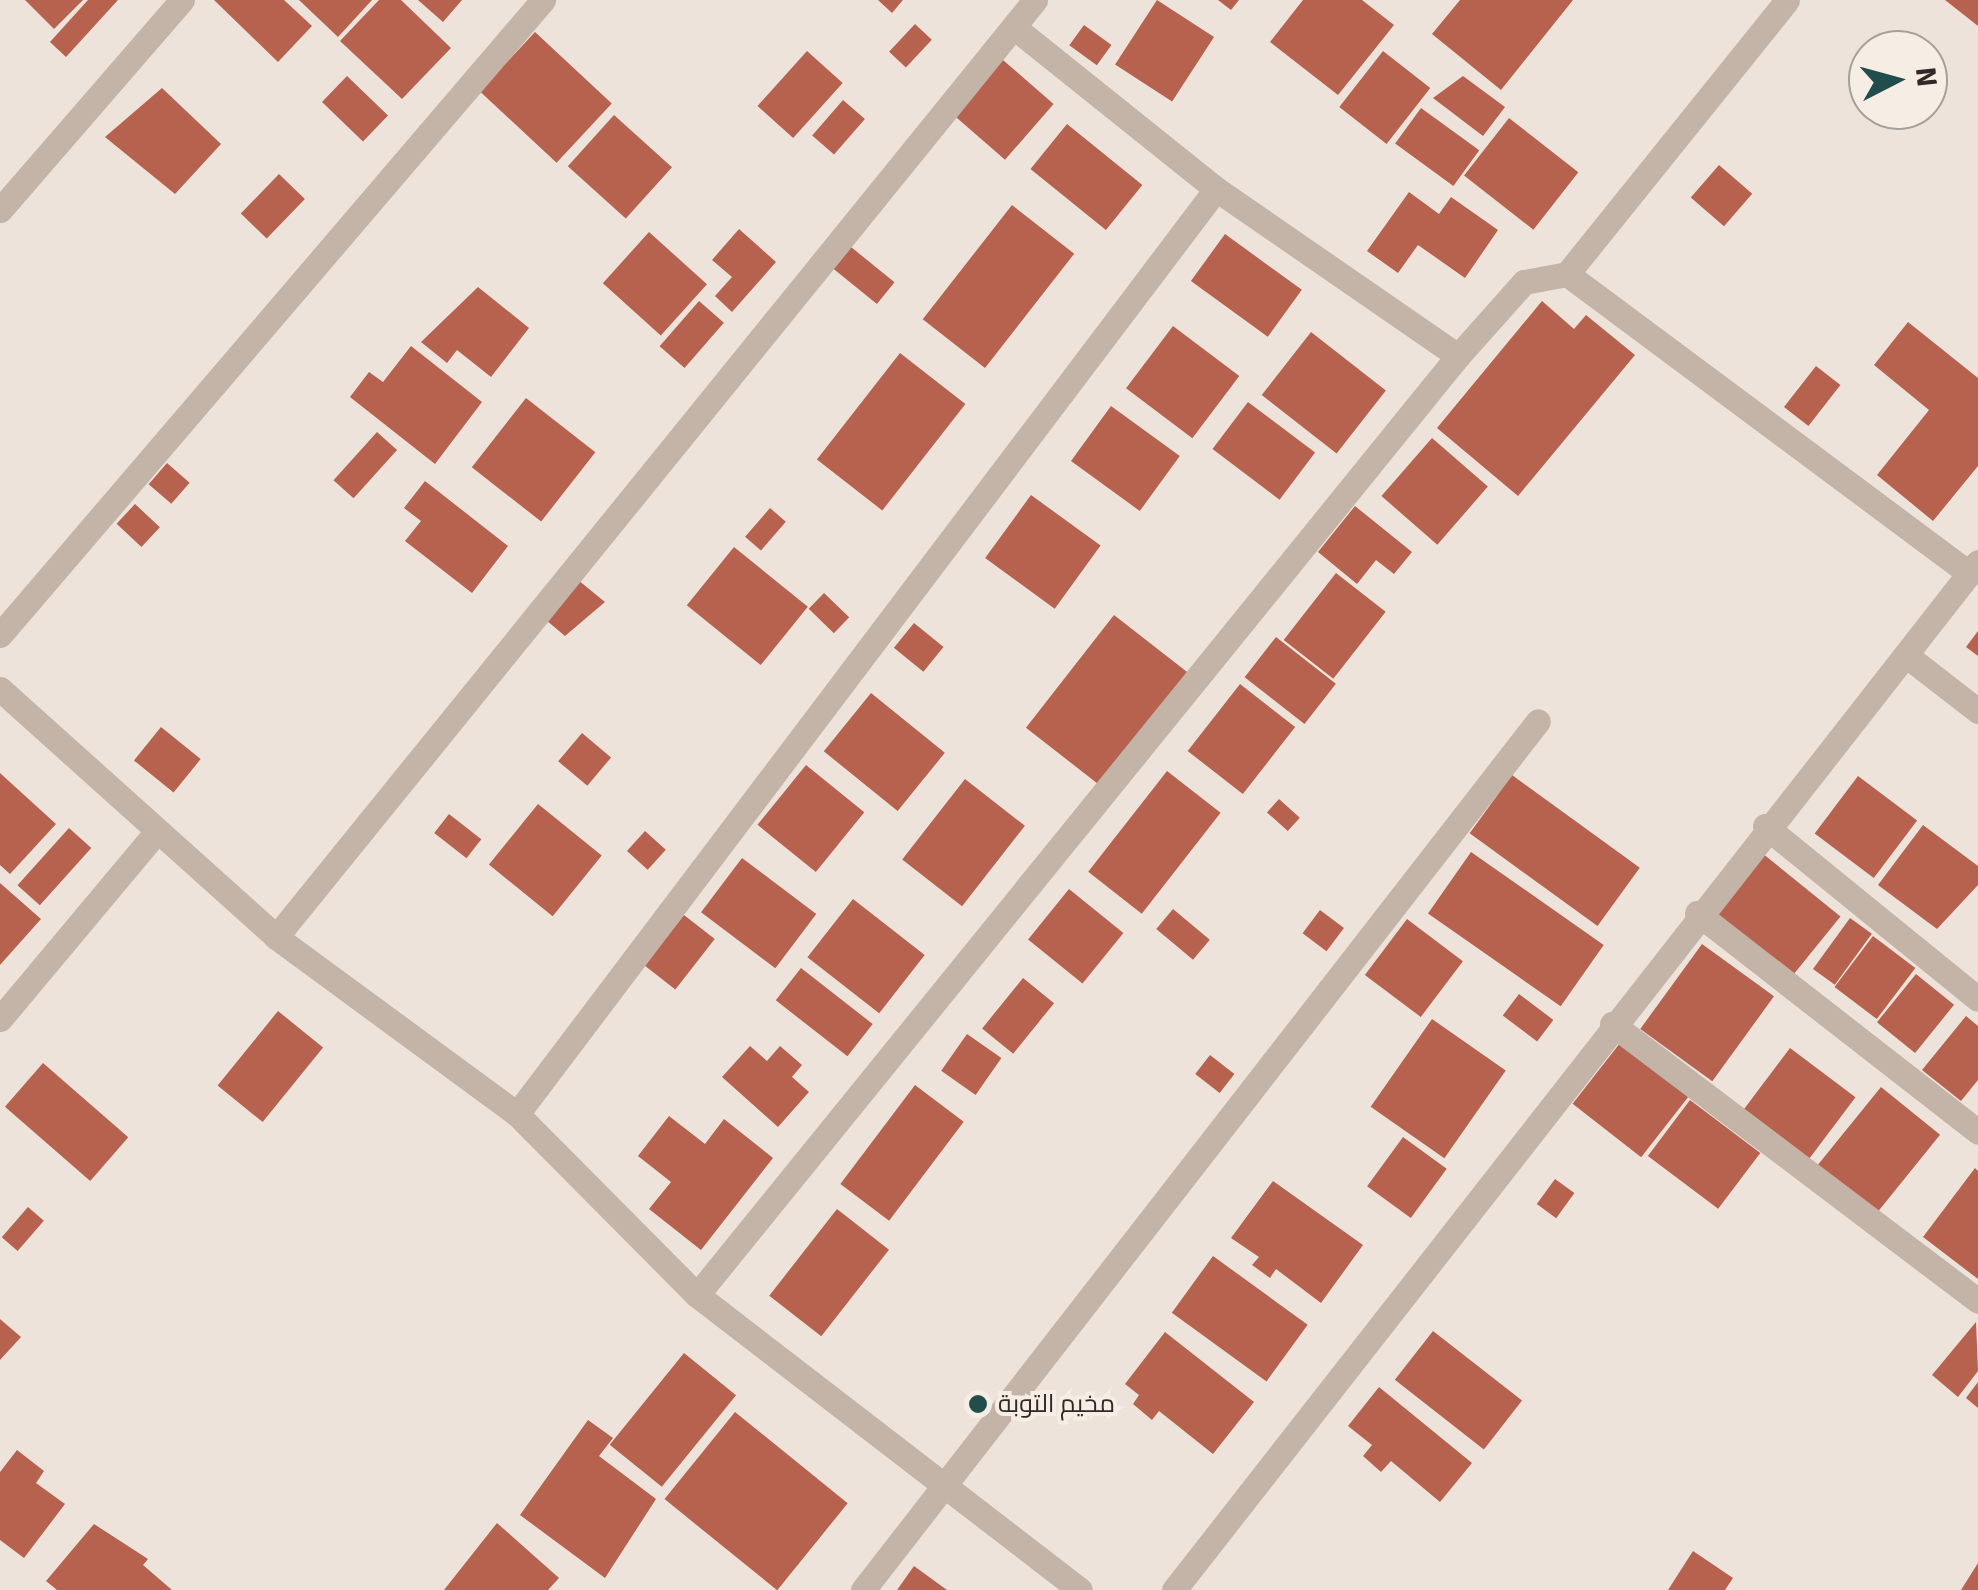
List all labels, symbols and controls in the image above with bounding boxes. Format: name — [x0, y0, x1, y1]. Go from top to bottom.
north arrow — [1848, 30, 1948, 130]
text: N — [1908, 66, 1944, 89]
place label: مخيم التوبة — [998, 1389, 1115, 1419]
marker: مخيم التوبة — [967, 1393, 989, 1415]

